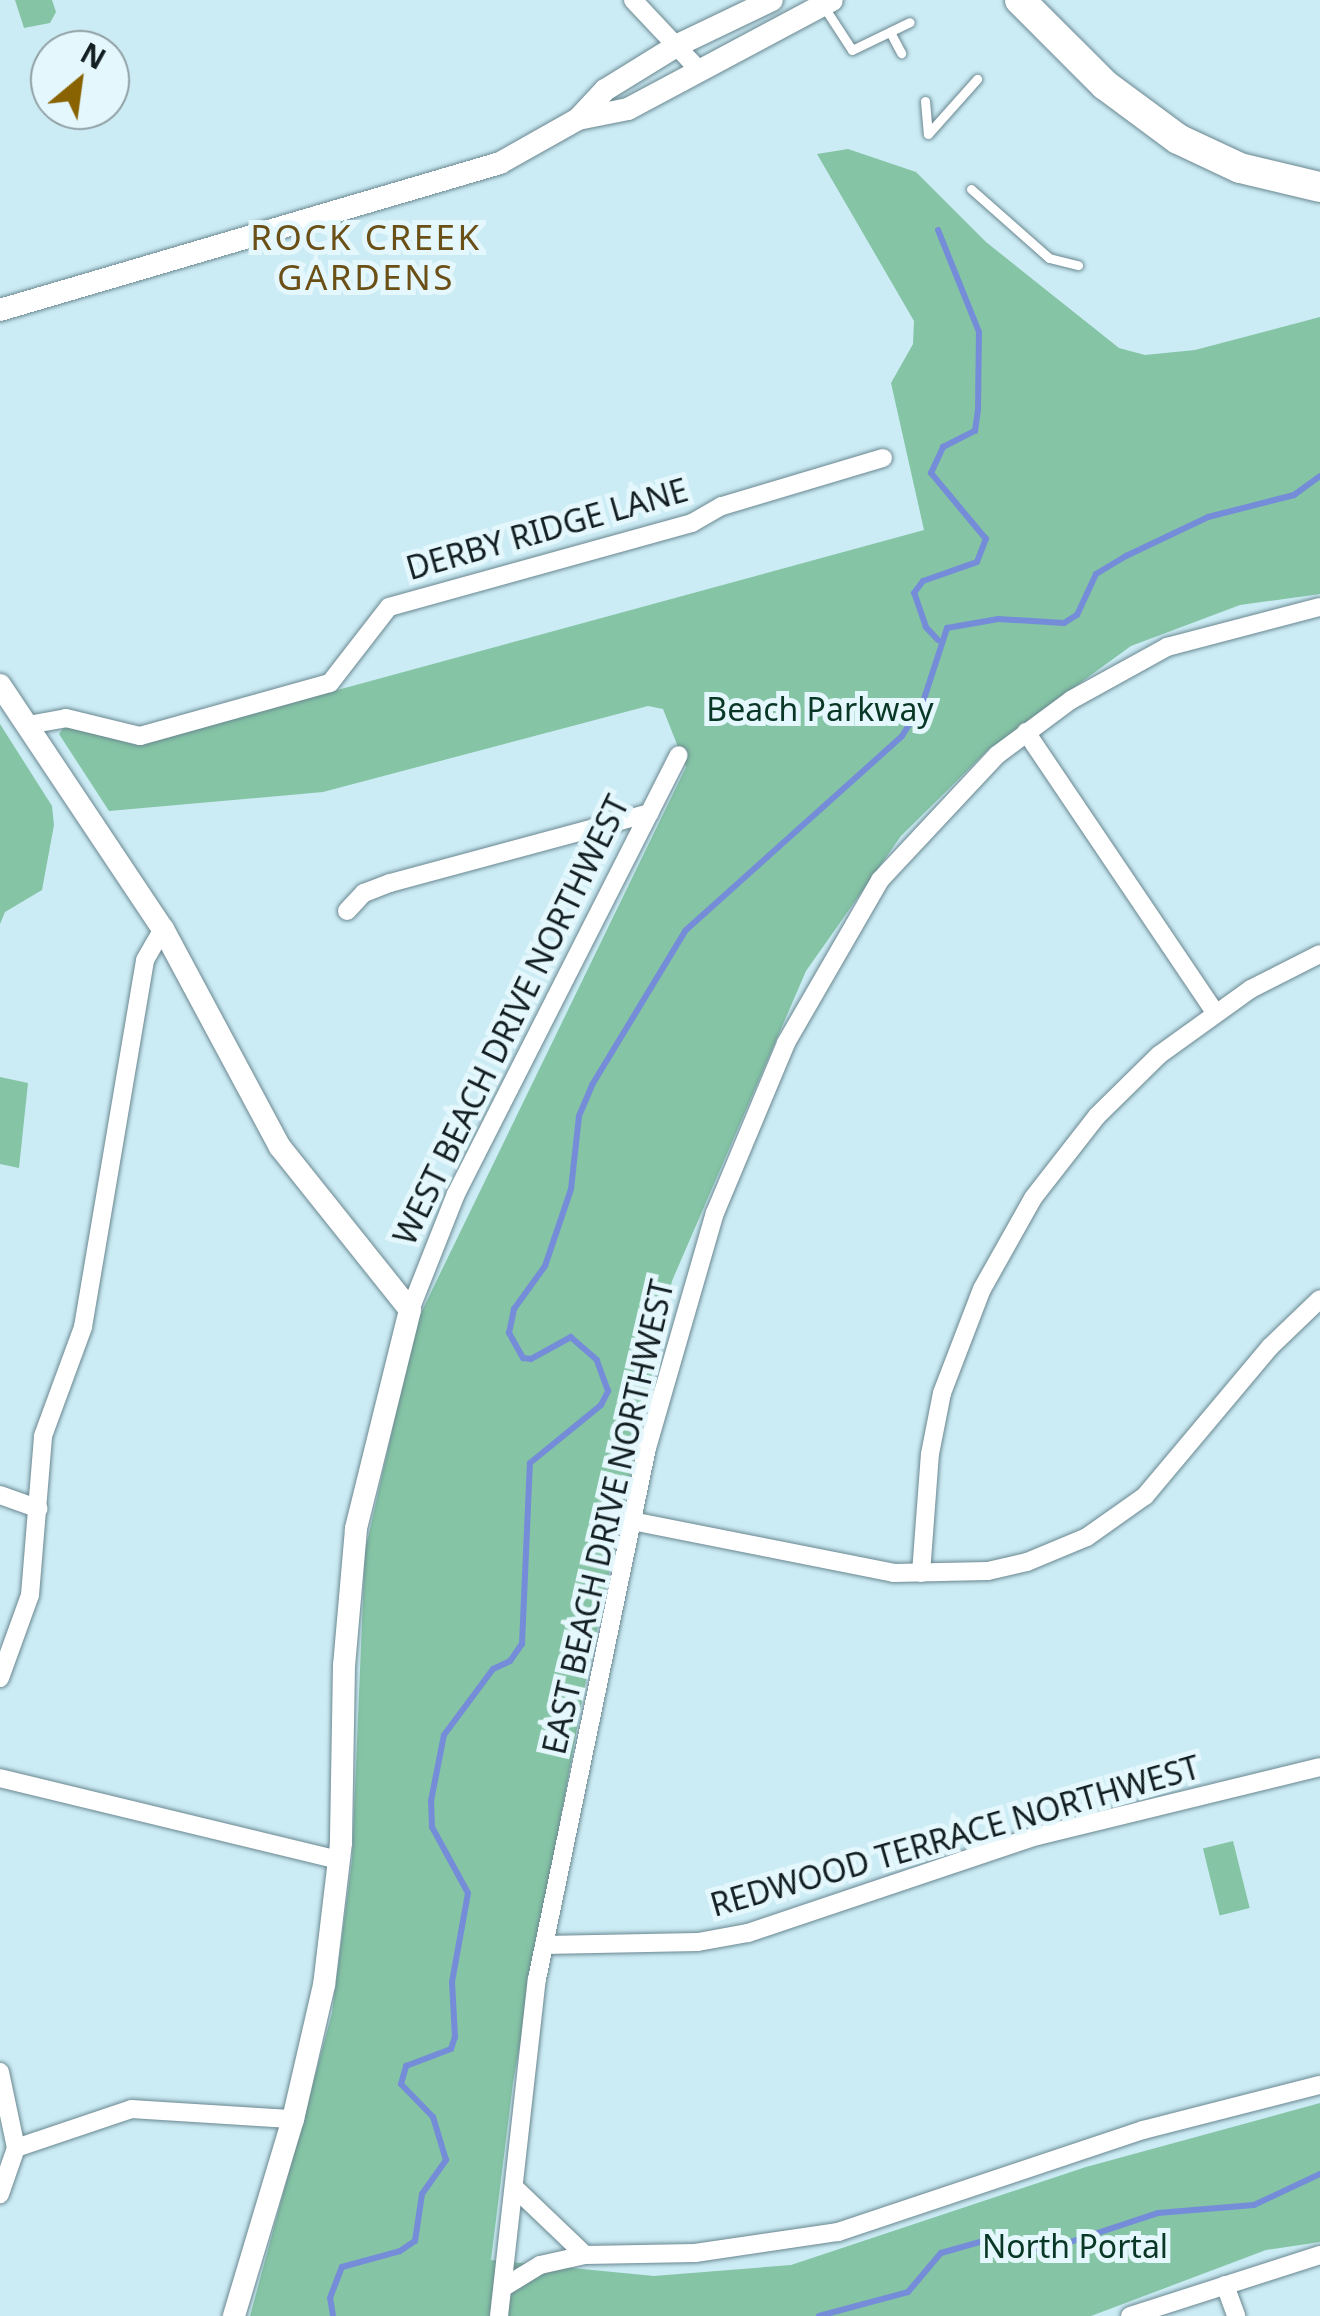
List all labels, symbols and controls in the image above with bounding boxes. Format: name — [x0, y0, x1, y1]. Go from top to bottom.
north arrow — [30, 30, 130, 130]
text: N — [74, 33, 113, 78]
district label: ROCK CREEK GARDENS — [250, 216, 482, 298]
street label: DERBY RIDGE LANE — [402, 470, 692, 588]
park label: Beach Parkway — [706, 690, 934, 728]
street label: WEST BEACH DRIVE NORTHWEST — [385, 789, 637, 1251]
street label: EAST BEACH DRIVE NORTHWEST — [535, 1276, 681, 1758]
street label: REDWOOD TERRACE NORTHWEST — [706, 1748, 1204, 1924]
park label: North Portal — [982, 2227, 1168, 2265]

